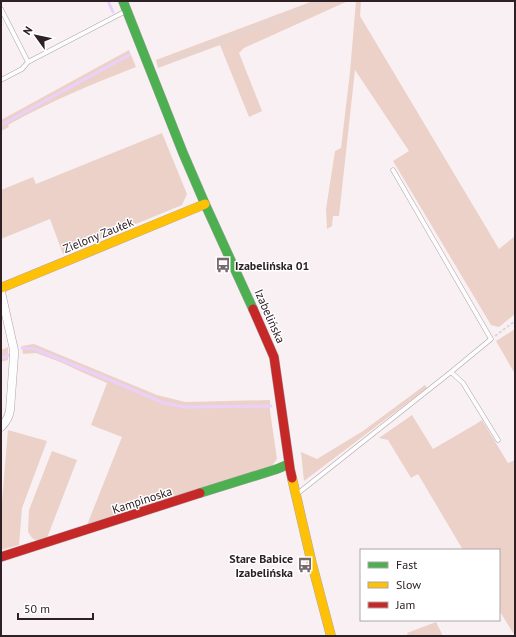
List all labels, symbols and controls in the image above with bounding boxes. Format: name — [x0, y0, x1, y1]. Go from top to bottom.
north arrow — [16, 16, 56, 56]
text: N — [20, 24, 35, 37]
street label: Zielony Zaułek — [61, 214, 136, 256]
bus stop icon: Izabelińska 01 — [214, 256, 232, 274]
place label: Izabelińska 01 — [235, 258, 309, 273]
street label: Izabelińska — [251, 287, 289, 345]
street label: Kampinoska — [110, 483, 174, 517]
legend — [360, 549, 500, 621]
place label: Stare Babice Izabelińska — [229, 551, 293, 580]
bus stop icon: Stare Babice Izabelińska — [296, 556, 314, 574]
text: Fast — [396, 557, 417, 572]
text: Slow — [396, 577, 421, 592]
scale bar — [18, 595, 93, 621]
text: Jam — [395, 597, 415, 612]
text: 50 m — [24, 601, 50, 616]

